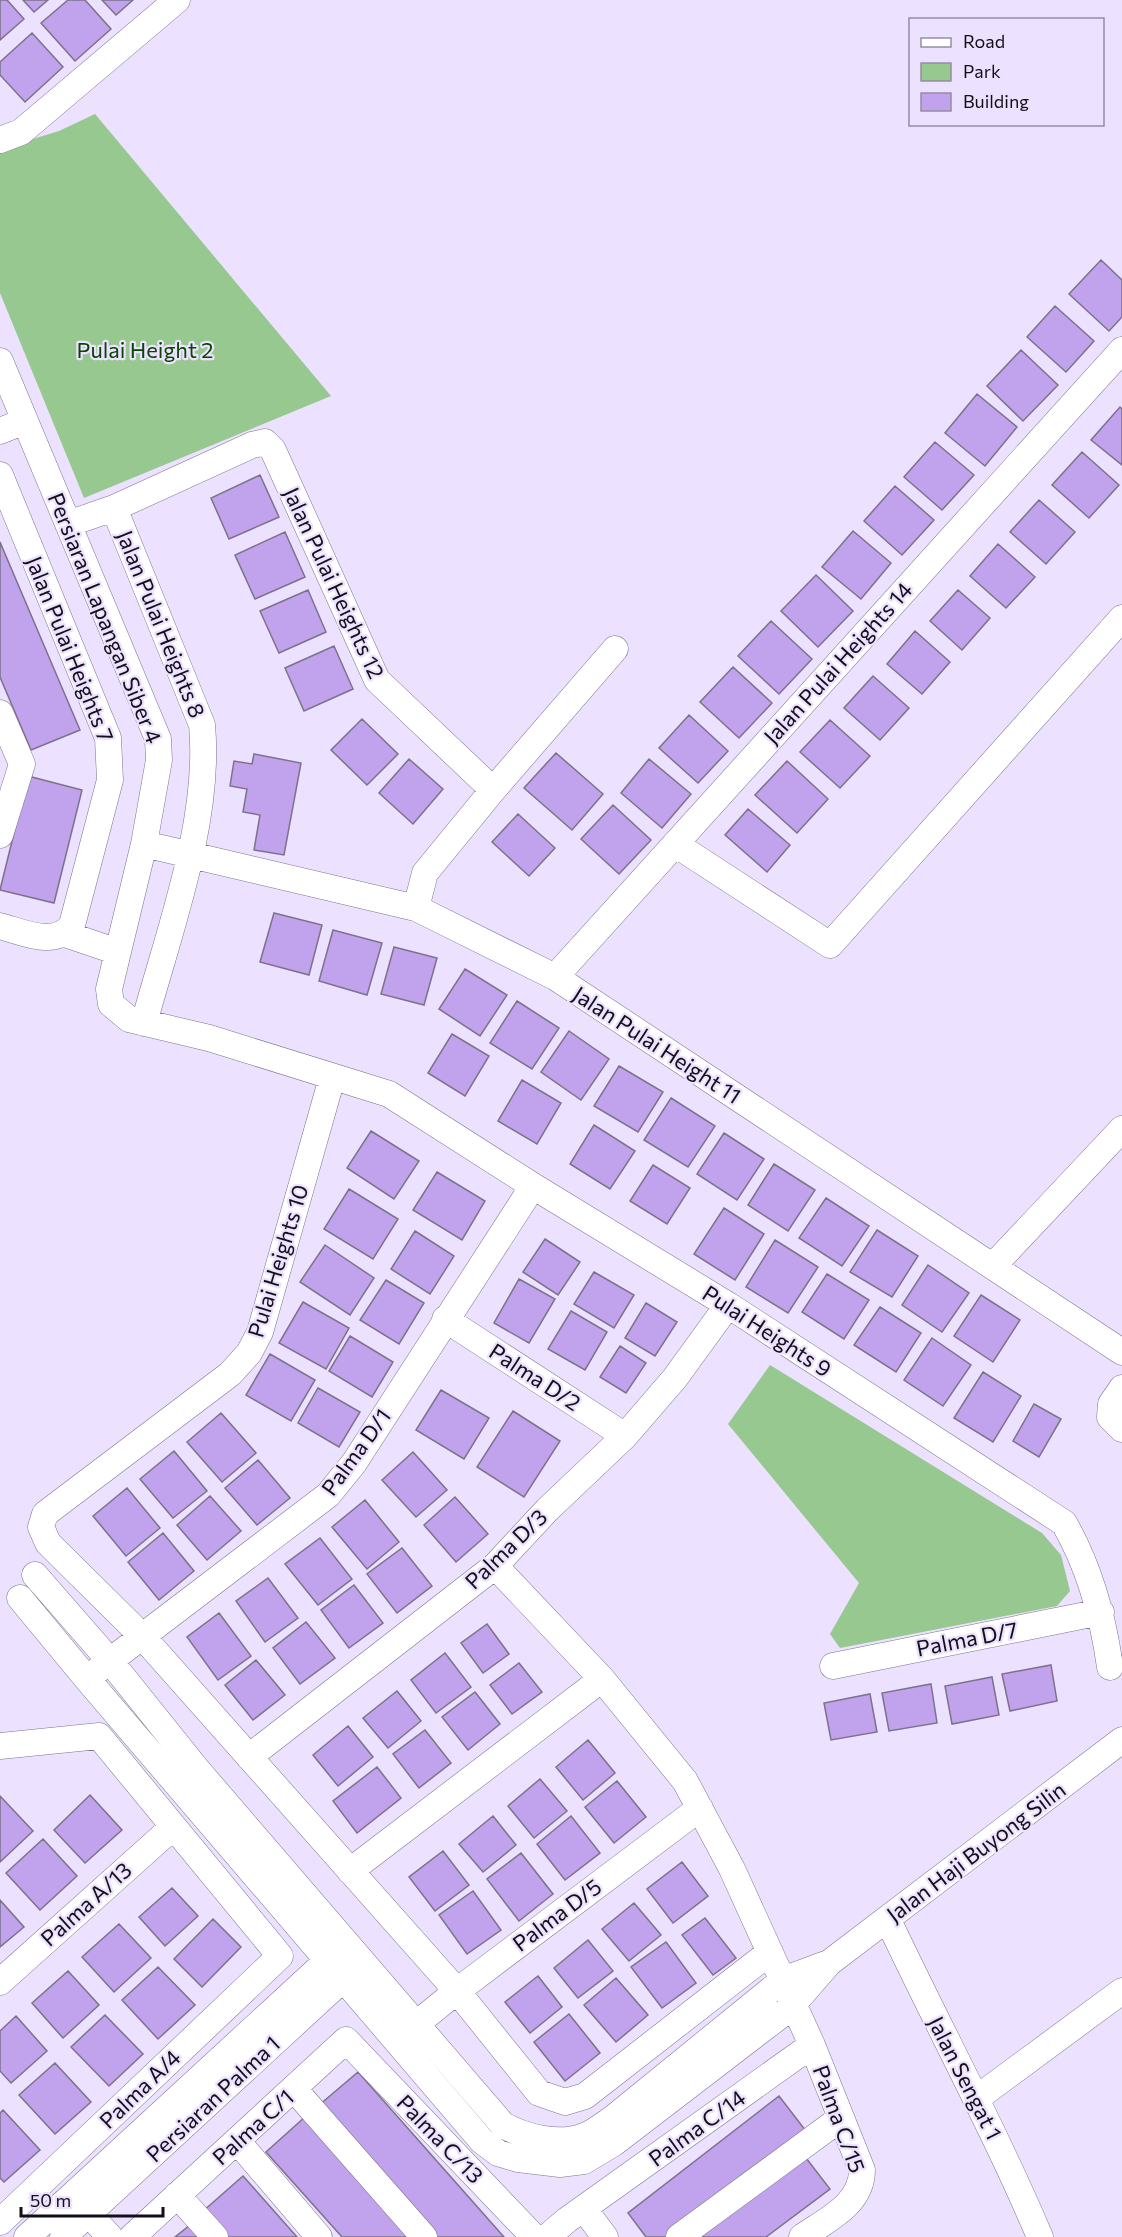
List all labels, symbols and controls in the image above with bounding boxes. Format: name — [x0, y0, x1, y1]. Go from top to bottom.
legend — [909, 18, 1104, 126]
text: Road — [963, 30, 1005, 52]
text: Park — [963, 60, 1001, 82]
text: Building — [963, 90, 1029, 112]
park label: Pulai Height 2 — [77, 336, 213, 363]
street label: Jalan Pulai Heights 12 — [278, 483, 391, 683]
street label: Persiaran Lapangan Siber 4 — [43, 488, 168, 747]
street label: Jalan Pulai Heights 8 — [112, 526, 211, 721]
street label: Jalan Pulai Heights 7 — [21, 552, 120, 746]
street label: Jalan Pulai Heights 14 — [758, 576, 918, 749]
street label: Jalan Pulai Height 11 — [568, 980, 746, 1109]
street label: Pulai Heights 10 — [241, 1181, 314, 1341]
street label: Pulai Heights 9 — [698, 1279, 837, 1382]
street label: Palma D/2 — [485, 1337, 586, 1416]
street label: Palma D/1 — [315, 1403, 396, 1500]
street label: Palma D/3 — [459, 1503, 552, 1594]
street label: Palma D/7 — [914, 1615, 1020, 1662]
street label: Jalan Haji Buyong Silin — [881, 1775, 1071, 1928]
street label: Palma A/13 — [35, 1856, 137, 1951]
street label: Palma D/5 — [507, 1873, 606, 1957]
street label: Jalan Sengat 1 — [923, 2012, 1008, 2144]
street label: Persiaran Palma 1 — [140, 2030, 285, 2167]
street label: Palma A/4 — [93, 2043, 186, 2134]
street label: Palma C/15 — [808, 2061, 871, 2176]
street label: Palma C/1 — [206, 2083, 299, 2170]
street label: Palma C/14 — [643, 2083, 750, 2172]
street label: Palma C/13 — [392, 2089, 489, 2189]
scale bar — [21, 2180, 164, 2218]
text: 50 m — [30, 2189, 71, 2211]

